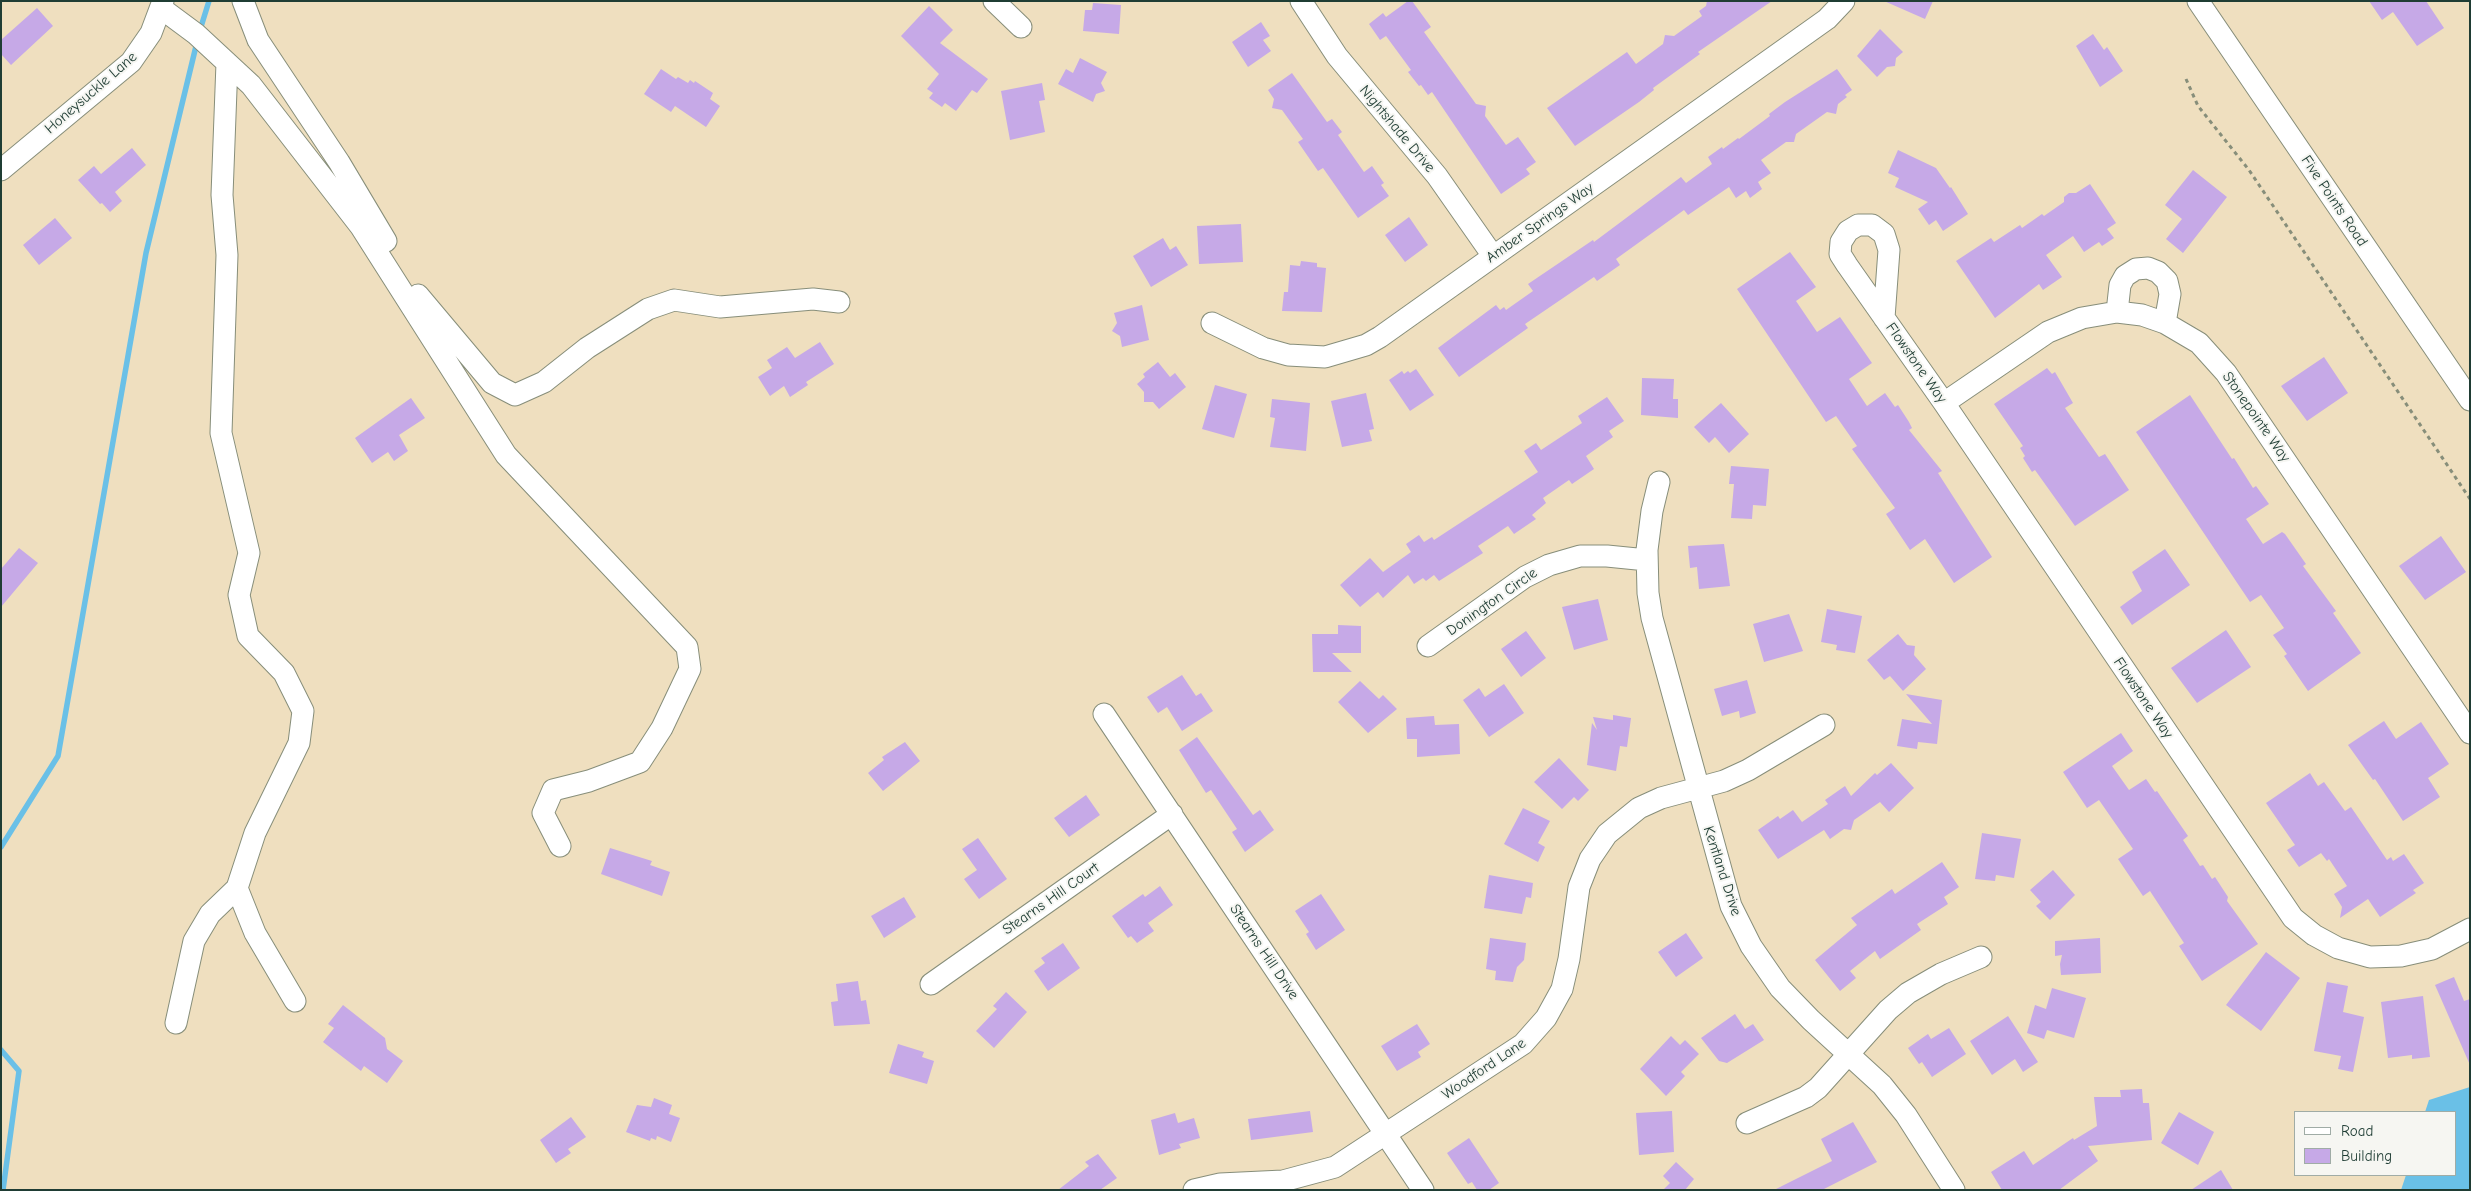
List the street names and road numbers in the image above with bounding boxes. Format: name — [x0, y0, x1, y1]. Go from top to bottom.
street label: Honeysuckle Lane — [41, 48, 141, 138]
street label: Nightshade Drive — [1355, 82, 1439, 176]
street label: Five Points Road — [2297, 152, 2371, 250]
street label: Amber Springs Way — [1483, 179, 1597, 267]
street label: Flowstone Way — [1882, 319, 1950, 407]
street label: Stonepointe Way — [2218, 368, 2294, 466]
street label: Donington Circle — [1443, 564, 1541, 640]
street label: Flowstone Way — [2109, 654, 2177, 742]
street label: Kentland Drive — [1699, 824, 1745, 918]
street label: Stearns Hill Court — [999, 859, 1103, 939]
street label: Stearns Hill Drive — [1226, 901, 1302, 1003]
street label: Woodford Lane — [1439, 1034, 1529, 1104]

